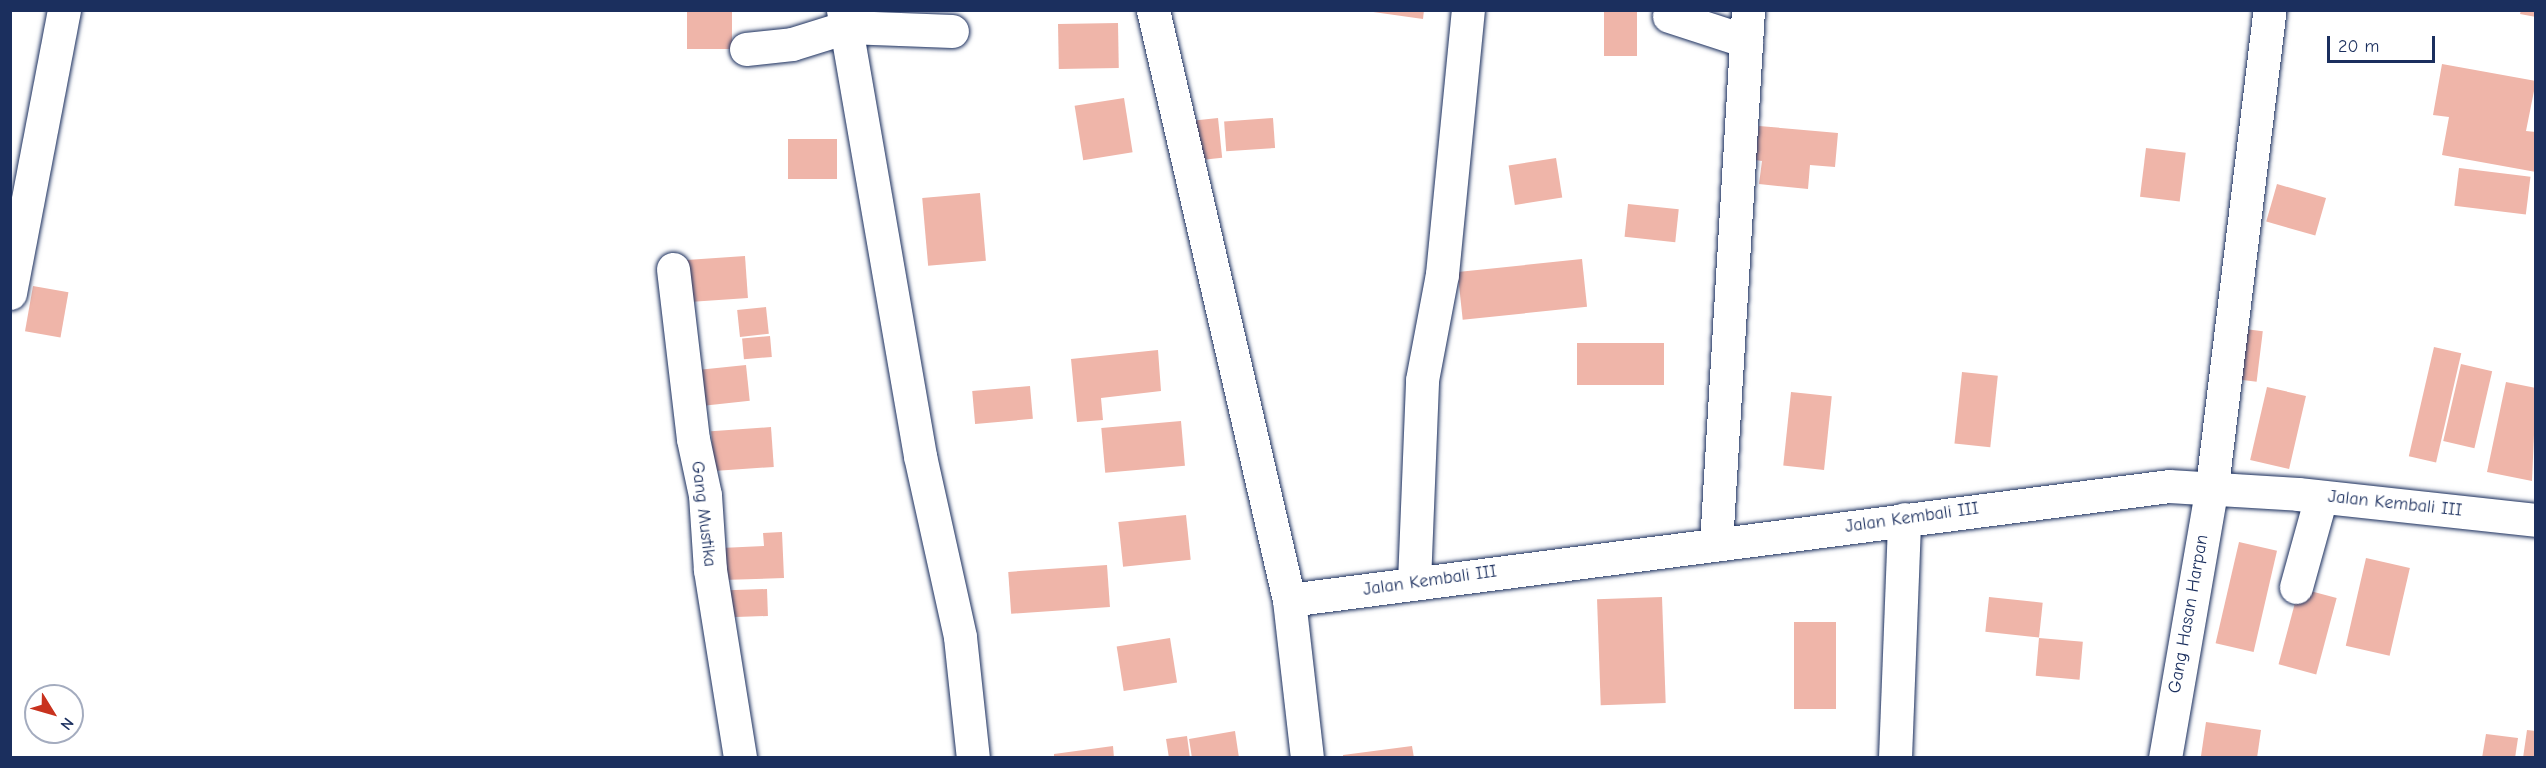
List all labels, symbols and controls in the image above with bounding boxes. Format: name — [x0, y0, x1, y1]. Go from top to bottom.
scale bar — [2330, 24, 2438, 62]
text: 20 m — [2338, 36, 2379, 57]
street label: Gang Mustika — [686, 460, 720, 568]
street label: Jalan Kembali III — [2327, 486, 2463, 522]
street label: Jalan Kembali III — [1844, 498, 1980, 538]
street label: Gang Hasan Harpan — [2164, 533, 2214, 695]
street label: Jalan Kembali III — [1362, 561, 1498, 601]
north arrow — [24, 684, 84, 744]
text: N — [56, 714, 77, 733]

